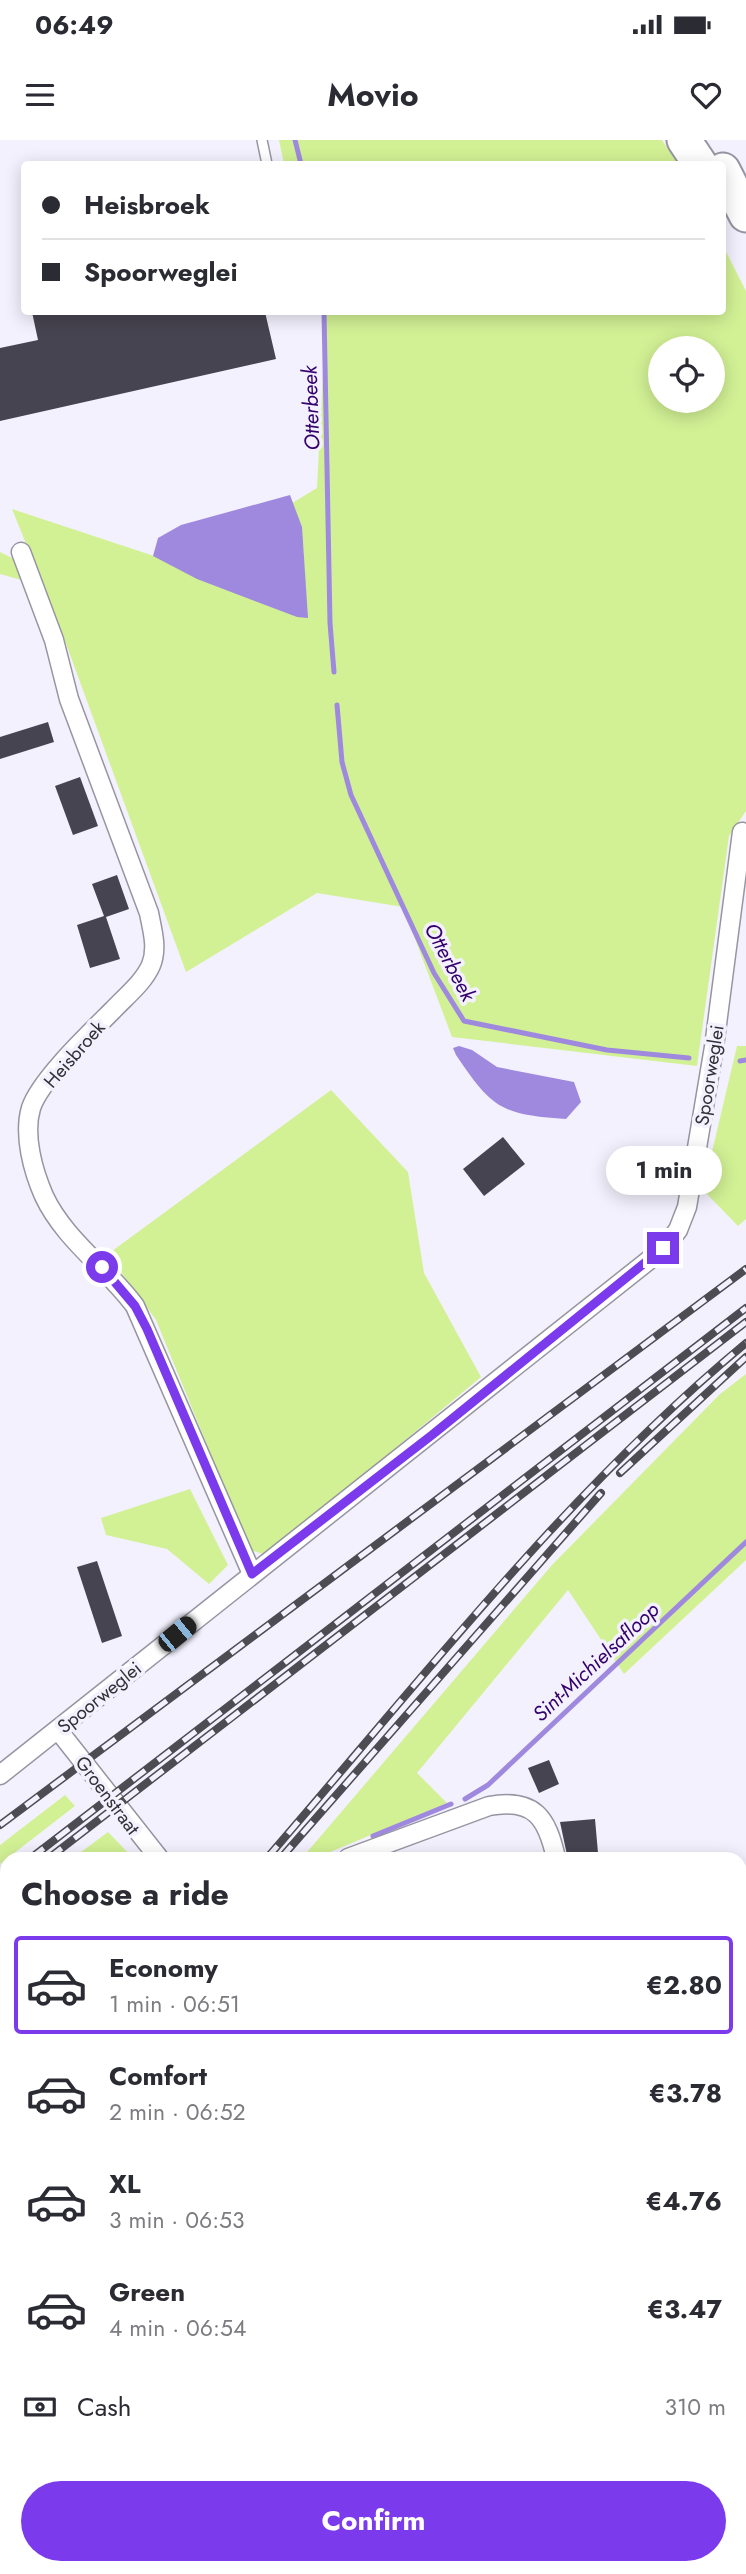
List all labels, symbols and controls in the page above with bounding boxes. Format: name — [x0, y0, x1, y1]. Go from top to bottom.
text: 06:49 — [35, 6, 114, 44]
text: Movio — [327, 72, 419, 118]
icon: menu — [21, 76, 59, 114]
icon: heart — [687, 76, 725, 114]
text: Heisbroek — [84, 186, 210, 224]
text: Spoorweglei — [84, 253, 238, 291]
map controls — [648, 336, 725, 413]
button: locate — [648, 336, 725, 413]
water label: Otterbeek — [294, 364, 327, 451]
water label: Otterbeek — [417, 917, 484, 1007]
street label: Heisbroek — [37, 1014, 112, 1094]
street label: Spoorweglei — [688, 1023, 731, 1127]
callout: 1 min — [605, 1146, 721, 1196]
text: 1 min — [635, 1153, 693, 1187]
route end — [647, 1232, 679, 1264]
route start — [86, 1251, 118, 1283]
water label: Sint-Michielsafloop — [526, 1595, 666, 1729]
car — [155, 1613, 200, 1655]
street label: Spoorweglei — [51, 1655, 147, 1740]
street label: Groenstraat — [69, 1750, 147, 1841]
text: Choose a ride — [21, 1871, 229, 1917]
text: Economy — [109, 1949, 218, 1987]
icon: car — [25, 1954, 88, 2017]
text: €2.80 — [646, 1966, 722, 2004]
text: 1 min · 06:51 — [109, 1987, 240, 2021]
text: Comfort — [109, 2057, 207, 2095]
icon: car — [25, 2062, 88, 2125]
text: €3.78 — [649, 2074, 722, 2112]
text: 2 min · 06:52 — [109, 2095, 246, 2129]
text: XL — [109, 2165, 141, 2203]
icon: car — [25, 2170, 88, 2233]
text: €4.76 — [645, 2182, 722, 2220]
text: 3 min · 06:53 — [109, 2203, 245, 2237]
text: Green — [109, 2273, 185, 2311]
icon: car — [25, 2278, 88, 2341]
text: €3.47 — [647, 2290, 722, 2328]
text: 4 min · 06:54 — [109, 2311, 246, 2345]
icon: cash — [21, 2388, 59, 2426]
text: Cash — [77, 2388, 131, 2426]
text: 310 m — [664, 2390, 726, 2424]
button: Confirm — [21, 2481, 726, 2561]

